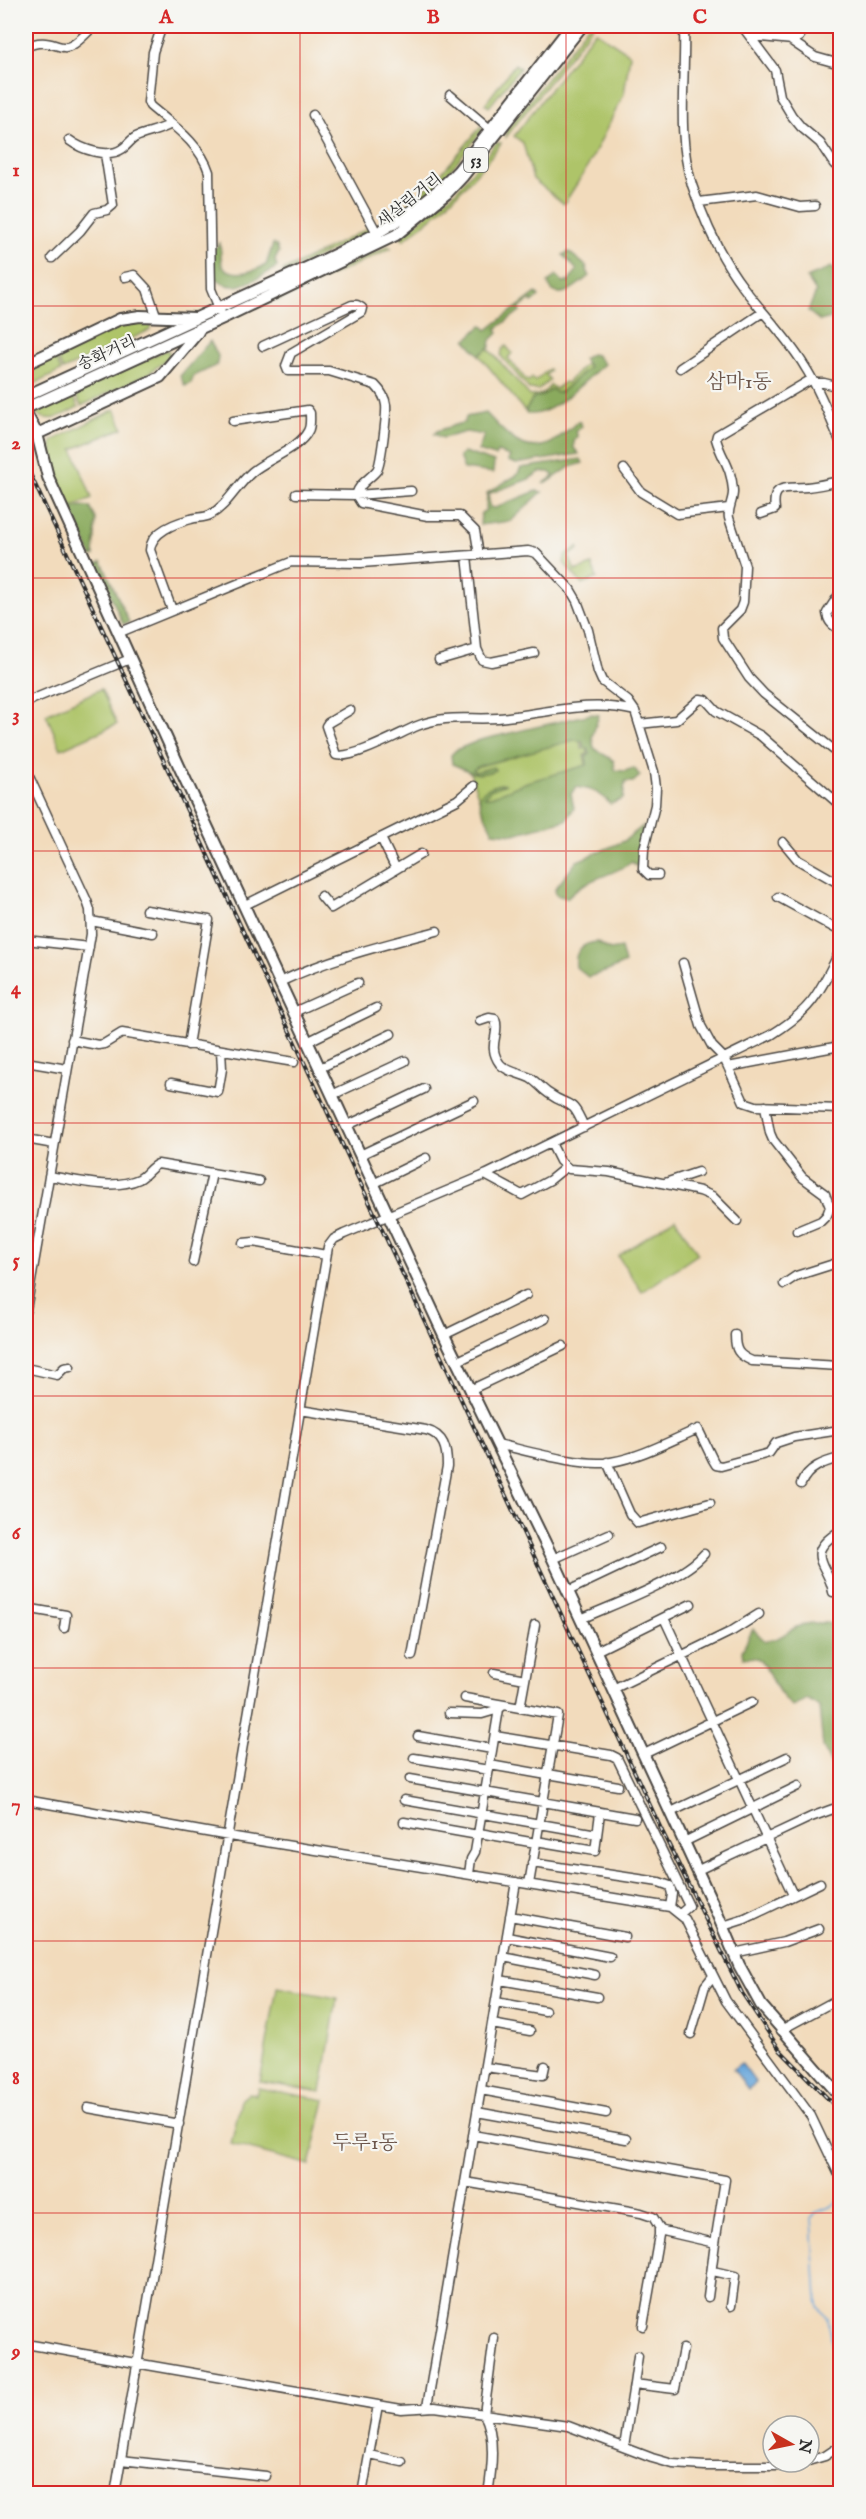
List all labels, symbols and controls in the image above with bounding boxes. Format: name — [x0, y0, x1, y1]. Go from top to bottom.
text: A — [158, 5, 174, 30]
text: B — [426, 5, 440, 30]
text: C — [693, 5, 707, 30]
road number: 53 — [464, 148, 488, 172]
text: 1 — [12, 158, 20, 183]
street label: 새살림거리 — [373, 169, 447, 233]
street label: 송화거리 — [75, 332, 139, 376]
district label: 삼마1동 — [706, 370, 772, 395]
text: 2 — [11, 431, 21, 456]
text: 3 — [12, 703, 20, 728]
text: 4 — [11, 976, 22, 1001]
text: 5 — [12, 1248, 20, 1273]
text: 6 — [12, 1521, 22, 1546]
text: 7 — [11, 1793, 21, 1818]
text: 8 — [12, 2066, 20, 2091]
district label: 두루1동 — [332, 2131, 398, 2156]
text: 9 — [11, 2339, 21, 2364]
north arrow — [761, 2414, 821, 2474]
text: N — [793, 2437, 815, 2455]

